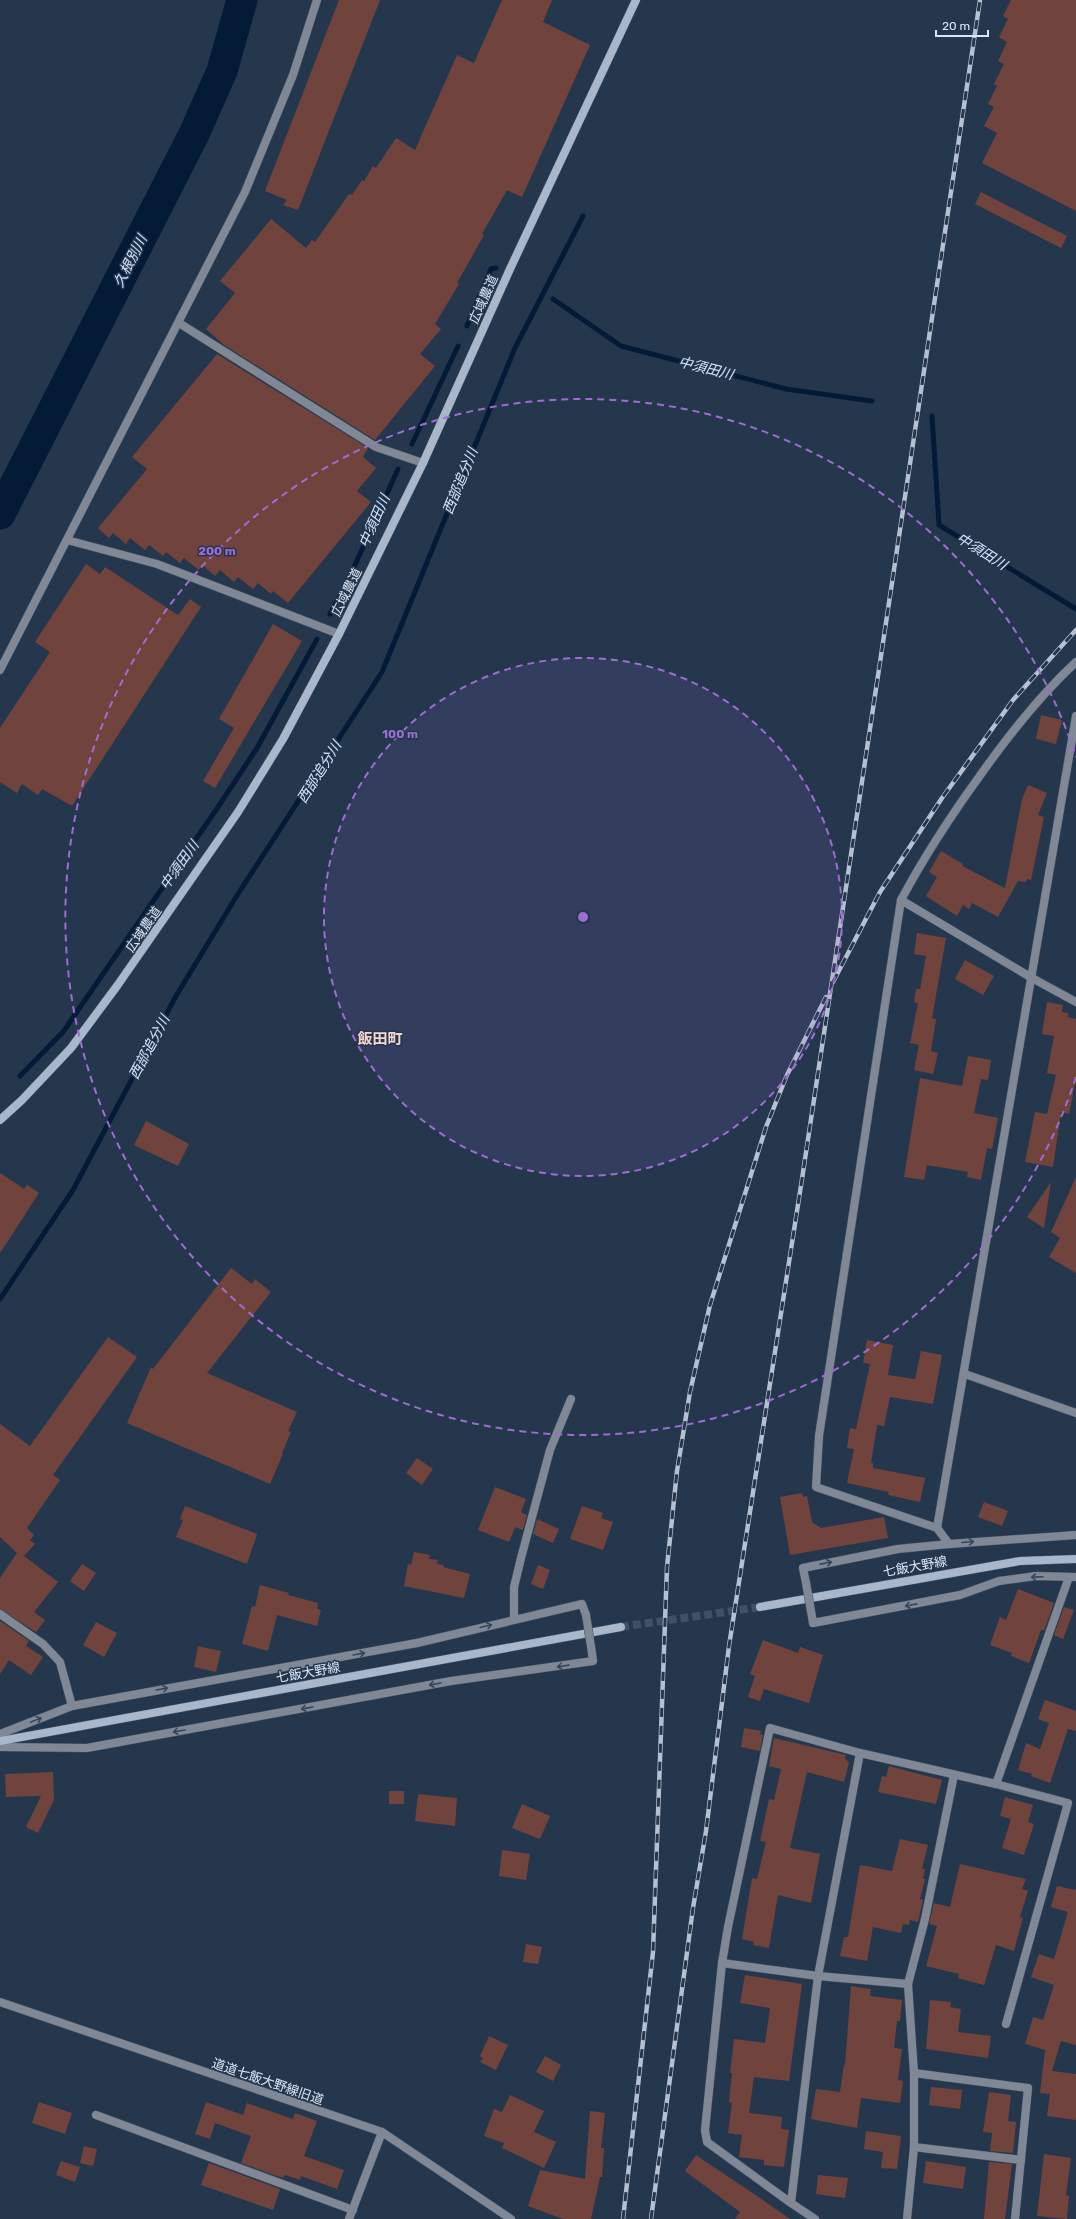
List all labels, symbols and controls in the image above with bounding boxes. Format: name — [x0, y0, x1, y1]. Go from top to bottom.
scale bar — [936, 12, 988, 38]
text: 20 m — [942, 19, 970, 33]
water label: 久根別川 — [110, 231, 152, 290]
street label: 広域農道 — [466, 272, 501, 326]
water label: 中須田川 — [677, 353, 737, 384]
water label: 西部追分川 — [439, 444, 482, 517]
water label: 中須田川 — [355, 490, 394, 550]
water label: 中須田川 — [953, 529, 1012, 575]
text: 200 m — [198, 544, 236, 558]
street label: 広域農道 — [328, 566, 365, 619]
text: 100 m — [382, 727, 418, 741]
water label: 西部追分川 — [294, 736, 346, 806]
water label: 中須田川 — [156, 836, 204, 893]
street label: 広域農道 — [122, 904, 164, 955]
centre of rings — [576, 910, 590, 924]
water label: 西部追分川 — [126, 1011, 174, 1082]
district label: 飯田町 — [357, 1030, 403, 1048]
one-way arrow — [961, 1539, 974, 1546]
street label: 七飯大野線 — [882, 1553, 948, 1580]
one-way arrow — [819, 1559, 832, 1567]
one-way arrow — [1031, 1573, 1044, 1580]
one-way arrow — [905, 1601, 918, 1609]
one-way arrow — [479, 1621, 492, 1629]
one-way arrow — [352, 1649, 365, 1657]
street label: 七飯大野線 — [275, 1659, 341, 1686]
one-way arrow — [557, 1662, 570, 1670]
one-way arrow — [429, 1681, 442, 1689]
one-way arrow — [155, 1685, 168, 1693]
one-way arrow — [301, 1704, 314, 1712]
one-way arrow — [30, 1716, 42, 1724]
one-way arrow — [173, 1727, 186, 1735]
street label: 道道七飯大野線旧道 — [210, 2055, 326, 2108]

